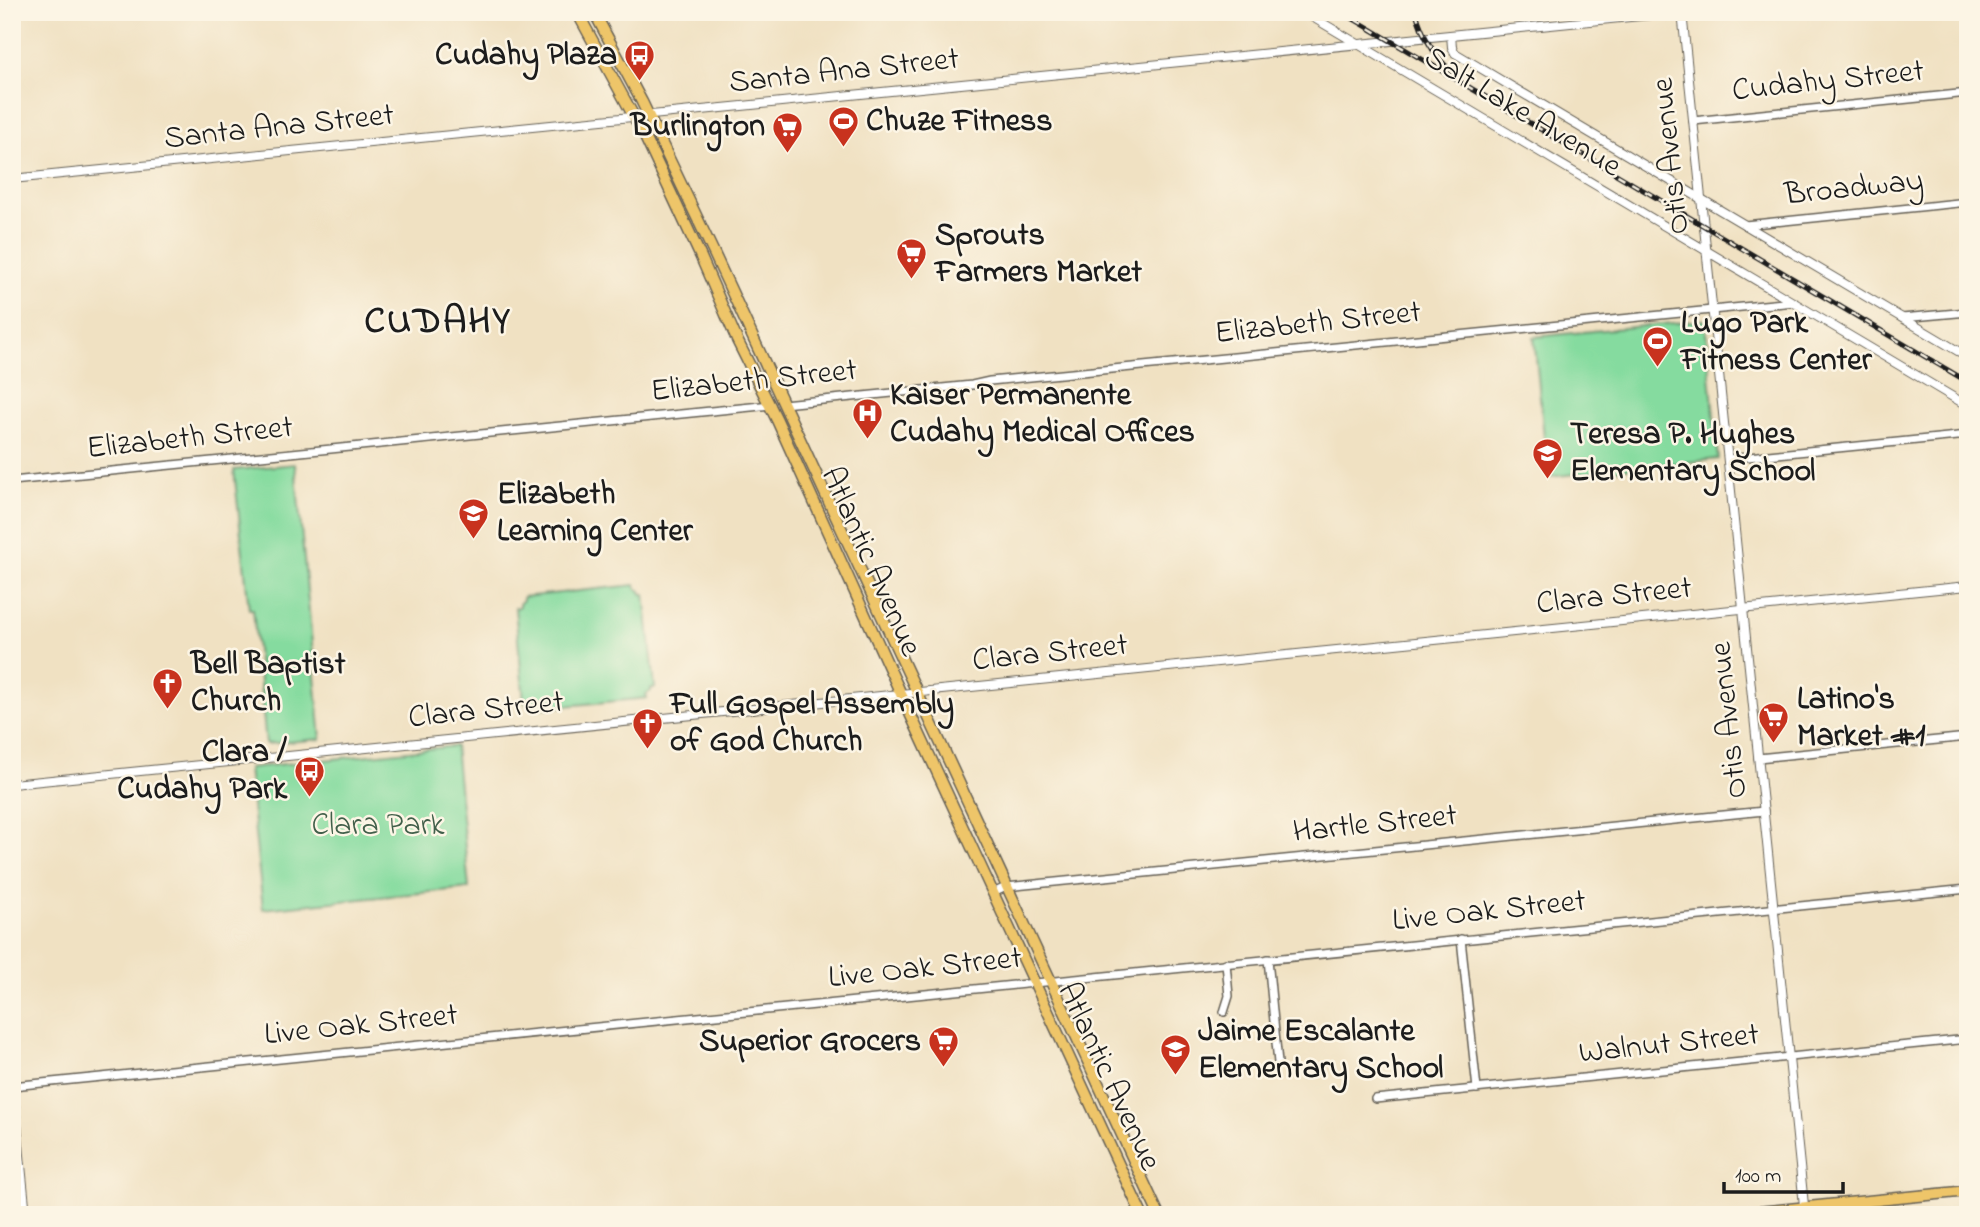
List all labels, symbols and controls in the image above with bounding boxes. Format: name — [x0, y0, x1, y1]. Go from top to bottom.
place label: Cudahy Plaza — [435, 33, 617, 81]
street label: Salt Lake Avenue — [1414, 35, 1630, 191]
street label: Santa Ana Street — [727, 37, 962, 107]
bus stop icon: Cudahy Plaza — [623, 39, 657, 83]
street label: Cudahy Street — [1730, 49, 1927, 115]
street label: Otis Avenue — [1640, 75, 1704, 237]
street label: Santa Ana Street — [162, 93, 397, 163]
place label: Chuze Fitness — [866, 99, 1053, 146]
place label: Burlington — [629, 104, 765, 152]
sports icon: Chuze Fitness — [826, 105, 860, 149]
supermarket icon: Burlington — [771, 110, 805, 154]
street label: Broadway — [1781, 158, 1926, 220]
place label: Sprouts Farmers Market — [933, 213, 1142, 297]
supermarket icon: Sprouts Farmers Market — [895, 237, 929, 281]
street label: Elizabeth Street — [1213, 290, 1424, 358]
district label: CUDAHY — [364, 295, 512, 351]
place label: Lugo Park Fitness Center — [1679, 301, 1873, 385]
sports icon: Lugo Park Fitness Center — [1641, 325, 1675, 369]
street label: Elizabeth Street — [649, 348, 860, 416]
place label: Kaiser Permanente Cudahy Medical Offices — [890, 373, 1195, 458]
hospital icon: Kaiser Permanente Cudahy Medical Offices — [850, 397, 884, 441]
street label: Elizabeth Street — [85, 405, 296, 473]
place label: Teresa P. Hughes Elementary School — [1570, 412, 1815, 497]
school or university icon: Teresa P. Hughes Elementary School — [1530, 436, 1564, 480]
street label: Atlantic Avenue — [807, 460, 933, 665]
place label: Elizabeth Learning Center — [497, 472, 694, 557]
school or university icon: Elizabeth Learning Center — [457, 496, 491, 540]
street label: Clara Street — [1534, 565, 1694, 629]
street label: Clara Street — [970, 622, 1130, 686]
street label: Otis Avenue — [1698, 639, 1762, 801]
place label: Bell Baptist Church — [189, 642, 346, 726]
church icon: Bell Baptist Church — [151, 666, 185, 710]
place label: Latino's Market #1 — [1797, 677, 1926, 761]
street label: Clara Street — [406, 679, 566, 743]
place label: Full Gospel Assembly of God Church — [668, 682, 954, 766]
supermarket icon: Latino's Market #1 — [1757, 701, 1791, 745]
church icon: Full Gospel Assembly of God Church — [630, 706, 664, 750]
place label: Clara / Cudahy Park — [117, 730, 288, 815]
bus stop icon: Clara / Cudahy Park — [293, 754, 327, 798]
street label: Hartle Street — [1291, 793, 1460, 857]
park label: Clara Park — [311, 803, 446, 850]
street label: Live Oak Street — [1390, 878, 1588, 946]
street label: Live Oak Street — [826, 935, 1024, 1003]
street label: Atlantic Avenue — [1044, 975, 1173, 1180]
street label: Live Oak Street — [262, 992, 460, 1060]
place label: Jaime Escalante Elementary School — [1198, 1009, 1443, 1094]
street label: Walnut Street — [1577, 1012, 1762, 1078]
place label: Superior Grocers — [699, 1019, 921, 1066]
supermarket icon: Superior Grocers — [927, 1025, 961, 1069]
school or university icon: Jaime Escalante Elementary School — [1158, 1033, 1192, 1077]
scale bar — [1724, 1150, 1843, 1194]
text: 100 m — [1735, 1162, 1781, 1192]

